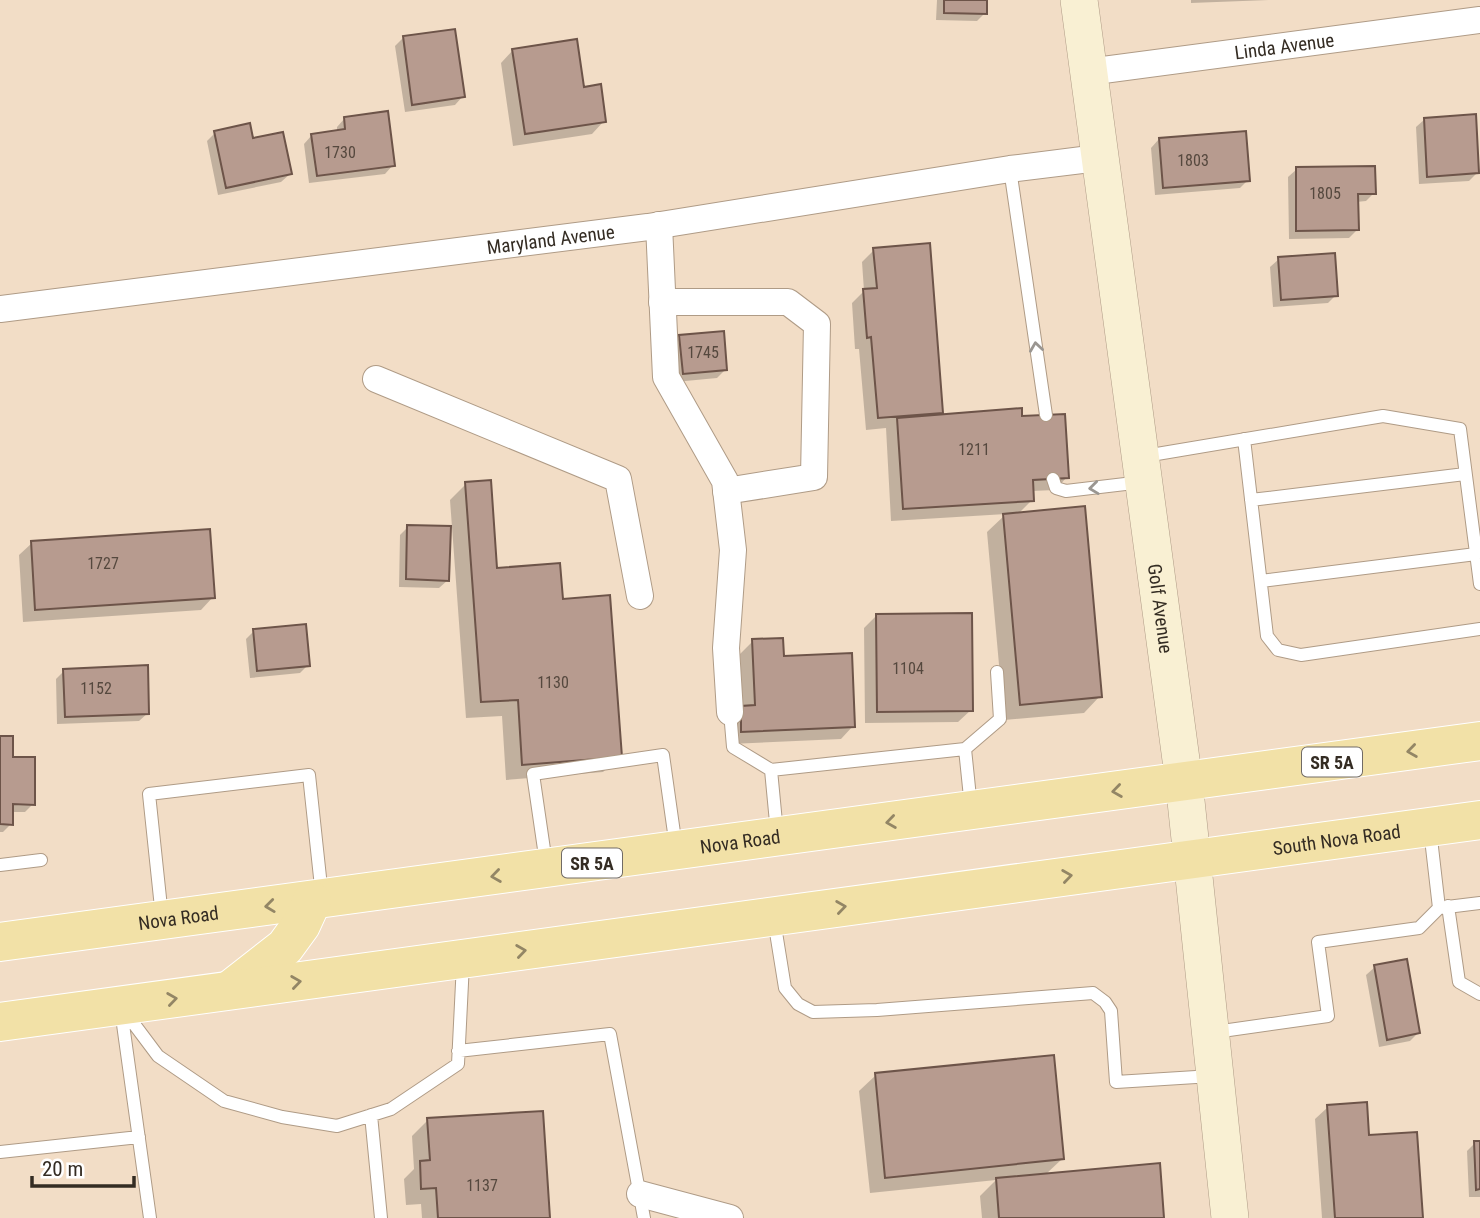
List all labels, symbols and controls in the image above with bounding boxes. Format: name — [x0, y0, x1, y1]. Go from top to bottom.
street label: Linda Avenue — [1233, 28, 1336, 64]
house number: 1730 — [324, 143, 356, 162]
house number: 1803 — [1177, 151, 1209, 170]
house number: 1805 — [1309, 184, 1341, 203]
street label: Maryland Avenue — [485, 220, 616, 259]
one-way arrow — [1029, 341, 1044, 353]
house number: 1745 — [687, 343, 719, 362]
house number: 1211 — [958, 440, 990, 459]
one-way arrow — [1088, 480, 1100, 495]
house number: 1727 — [87, 554, 119, 573]
street label: Golf Avenue — [1143, 562, 1178, 655]
house number: 1104 — [892, 659, 924, 678]
house number: 1130 — [537, 673, 569, 692]
house number: 1152 — [80, 679, 112, 698]
one-way arrow — [1407, 743, 1418, 758]
road number: SR 5A — [1302, 748, 1362, 776]
one-way arrow — [1111, 783, 1122, 798]
one-way arrow — [885, 814, 897, 829]
street label: South Nova Road — [1271, 819, 1402, 860]
street label: Nova Road — [699, 825, 782, 858]
road number: SR 5A — [562, 848, 622, 878]
one-way arrow — [490, 868, 502, 883]
one-way arrow — [1061, 869, 1073, 884]
one-way arrow — [265, 899, 276, 914]
one-way arrow — [836, 900, 847, 915]
street label: Nova Road — [137, 901, 220, 935]
one-way arrow — [515, 944, 527, 959]
one-way arrow — [290, 974, 301, 989]
one-way arrow — [166, 991, 178, 1006]
scale bar — [32, 1144, 133, 1188]
text: 20 m — [42, 1157, 83, 1181]
house number: 1137 — [466, 1176, 498, 1195]

